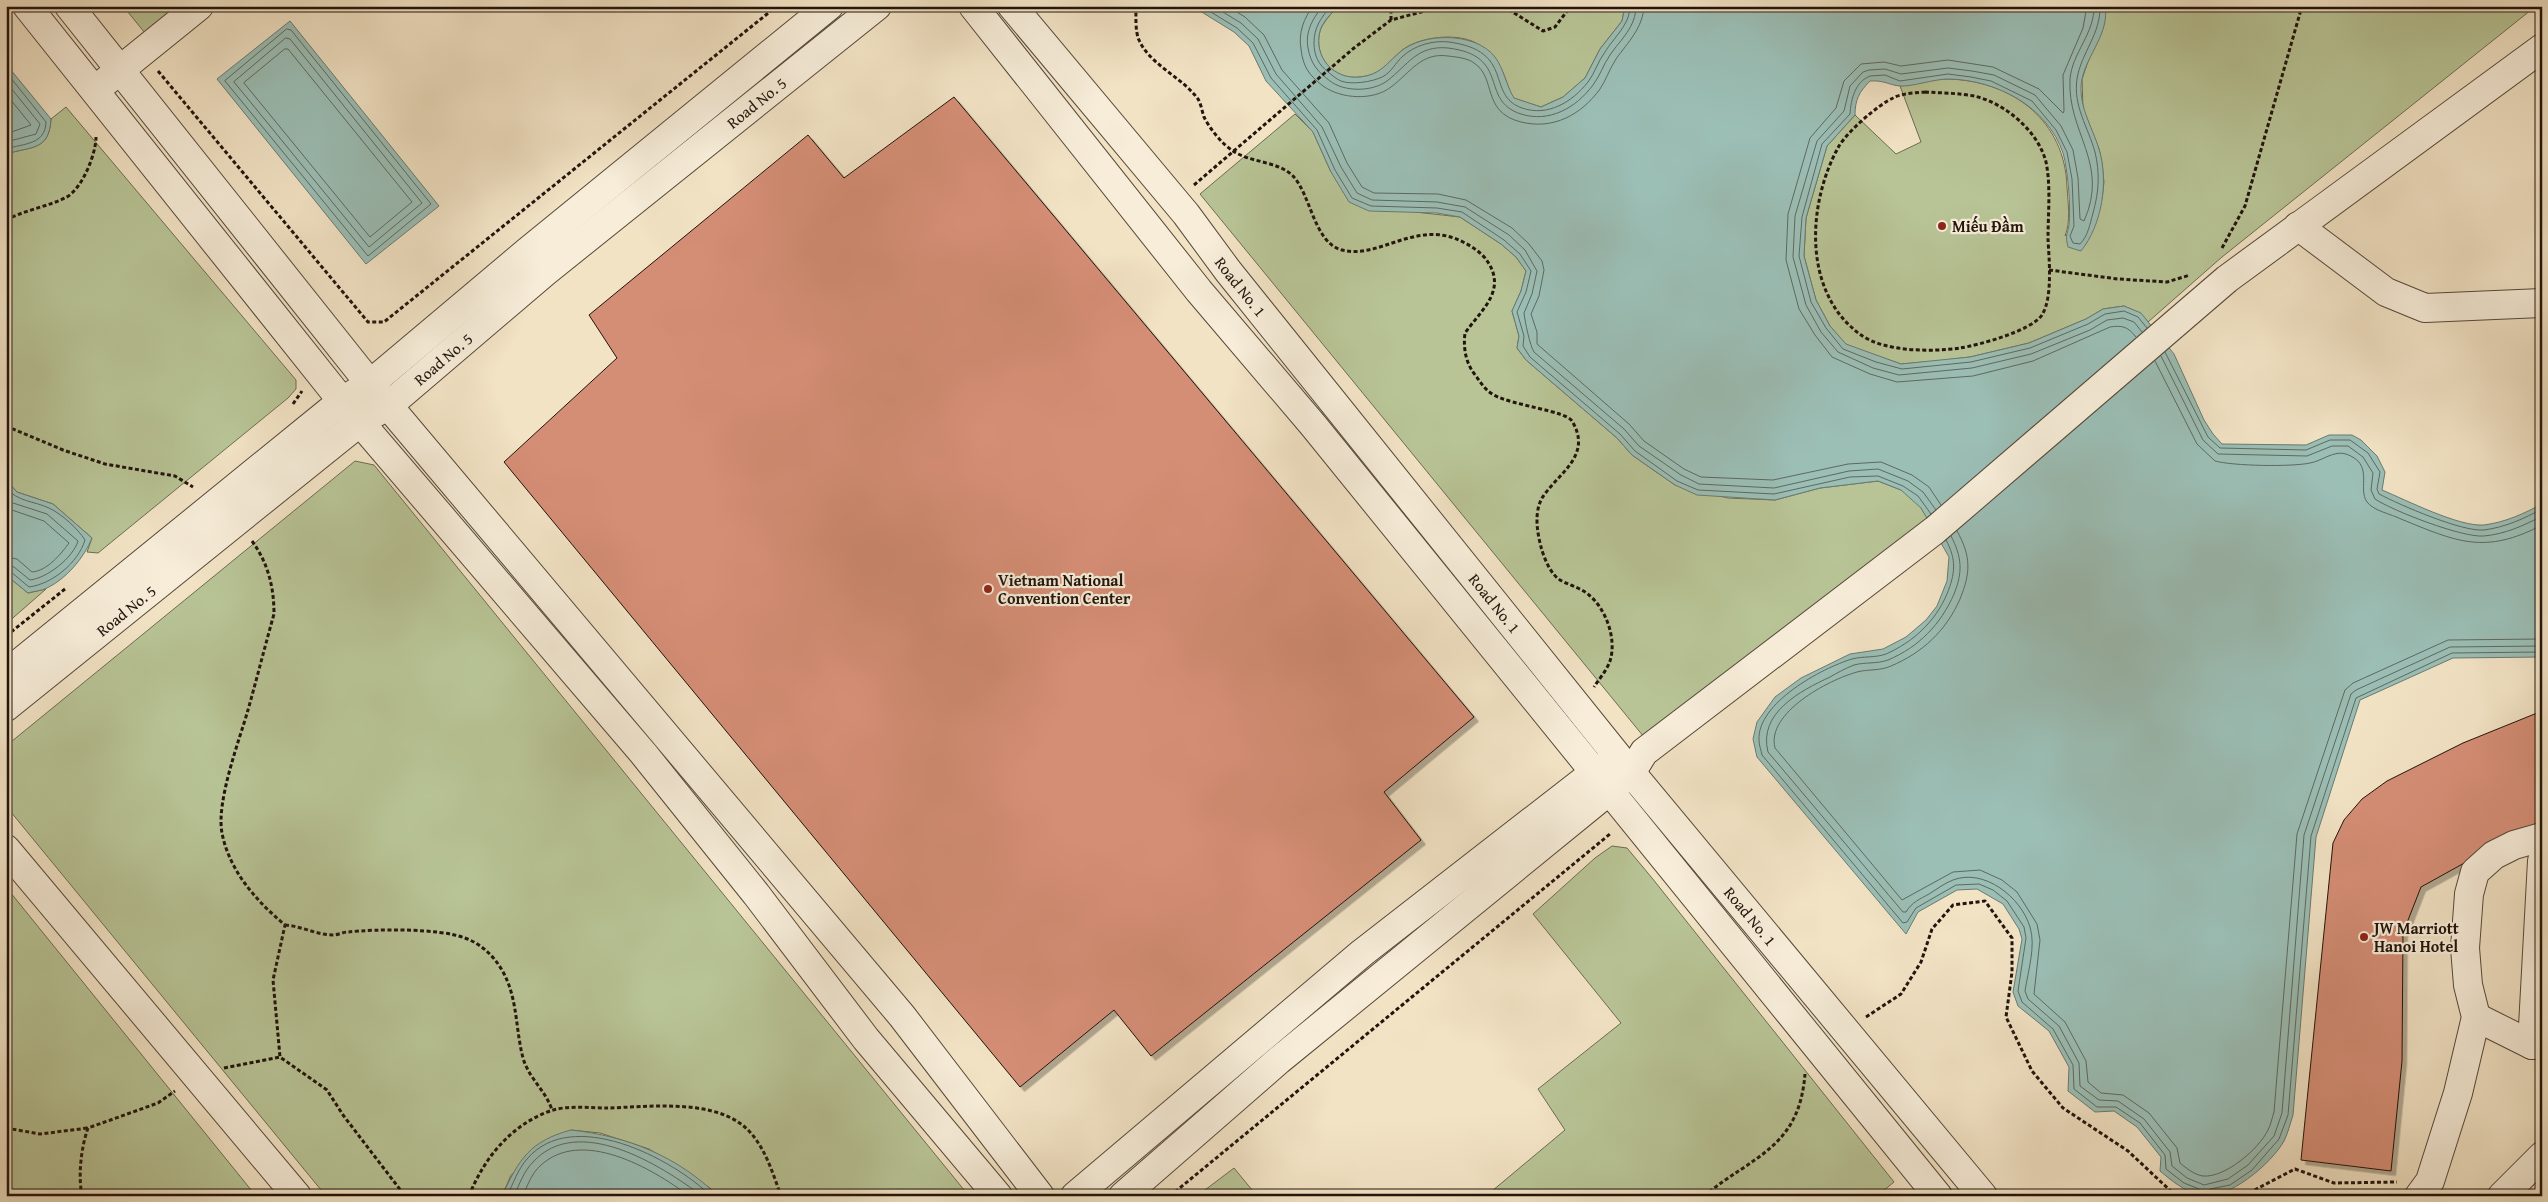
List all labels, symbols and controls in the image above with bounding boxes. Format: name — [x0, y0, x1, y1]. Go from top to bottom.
street label: Road No. 5 — [721, 71, 792, 134]
place label: Miếu Đầm — [1952, 214, 2024, 238]
marker: Miếu Đầm — [1936, 220, 1948, 232]
street label: Road No. 1 — [1209, 251, 1272, 322]
street label: Road No. 5 — [408, 327, 478, 391]
place label: Vietnam National Convention Center — [998, 568, 1131, 610]
street label: Road No. 1 — [1463, 568, 1526, 638]
street label: Road No. 5 — [91, 579, 161, 642]
marker: Vietnam National Convention Center — [982, 583, 994, 595]
street label: Road No. 1 — [1718, 881, 1782, 951]
place label: JW Marriott Hanoi Hotel — [2371, 916, 2459, 958]
marker: JW Marriott Hanoi Hotel — [2358, 931, 2370, 943]

